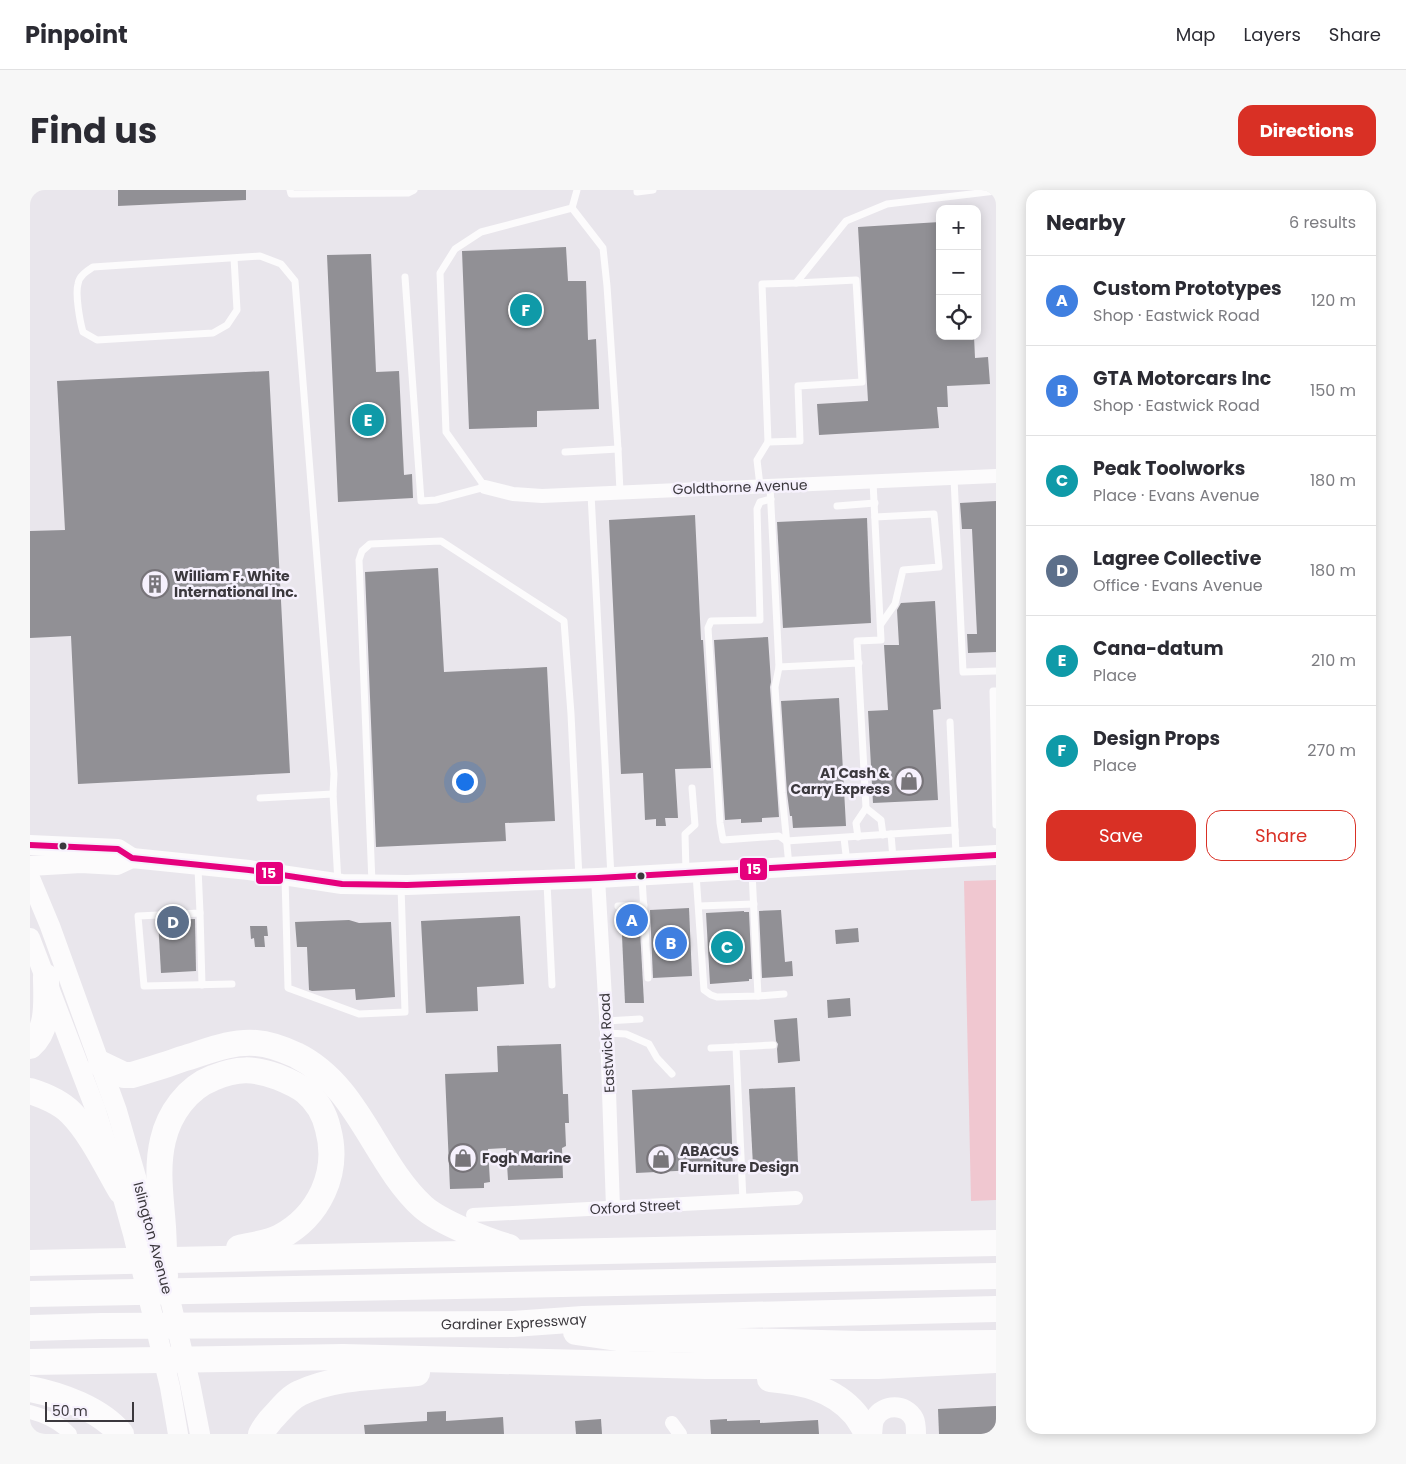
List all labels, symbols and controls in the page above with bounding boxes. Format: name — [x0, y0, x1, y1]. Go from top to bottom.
text: Pinpoint — [25, 18, 128, 51]
text: Map — [1176, 22, 1216, 47]
text: Layers — [1244, 22, 1301, 47]
text: Share — [1329, 22, 1381, 47]
button: Directions — [1238, 105, 1376, 156]
text: Find us — [30, 106, 157, 155]
map controls — [936, 205, 981, 340]
button: + — [936, 205, 981, 250]
text: Nearby — [1046, 208, 1126, 237]
text: 6 results — [1289, 211, 1356, 234]
button: − — [936, 250, 981, 295]
text: Custom Prototypes — [1093, 275, 1282, 302]
text: A — [1056, 289, 1068, 312]
text: 120 m — [1311, 289, 1356, 312]
pin: F — [510, 291, 542, 329]
button: locate — [936, 295, 981, 340]
text: Shop · Eastwick Road — [1093, 304, 1260, 327]
text: GTA Motorcars Inc — [1093, 365, 1271, 392]
text: B — [1057, 379, 1067, 402]
text: 150 m — [1310, 379, 1356, 402]
text: Shop · Eastwick Road — [1093, 394, 1260, 417]
pin: E — [352, 401, 384, 439]
text: Peak Toolworks — [1093, 455, 1245, 482]
text: C — [1056, 469, 1068, 492]
text: 180 m — [1310, 469, 1356, 492]
street label: Goldthorne Avenue — [672, 475, 808, 499]
text: Place · Evans Avenue — [1093, 484, 1260, 507]
text: Lagree Collective — [1093, 545, 1261, 572]
text: D — [1056, 559, 1068, 582]
text: 180 m — [1310, 559, 1356, 582]
place label: William F. White International Inc. — [174, 566, 298, 602]
building icon: William F. White International Inc. — [140, 569, 170, 599]
text: Office · Evans Avenue — [1093, 574, 1263, 597]
text: Cana-datum — [1093, 635, 1224, 662]
text: E — [1058, 649, 1066, 672]
text: 210 m — [1311, 649, 1356, 672]
text: Place — [1093, 664, 1137, 687]
text: Design Props — [1093, 725, 1220, 752]
text: F — [1058, 739, 1066, 762]
text: 270 m — [1307, 739, 1356, 762]
text: Place — [1093, 754, 1137, 777]
place label: A1 Cash & Carry Express — [790, 763, 891, 799]
shop icon: A1 Cash & Carry Express — [894, 766, 924, 796]
your location — [452, 769, 478, 795]
button: Save — [1046, 810, 1196, 861]
button: Share — [1206, 810, 1356, 861]
unlabelled marker — [58, 841, 68, 851]
line badge: 15 — [739, 857, 768, 881]
text: 15 — [747, 859, 761, 879]
line badge: 15 — [255, 861, 284, 885]
text: 15 — [262, 863, 276, 883]
unlabelled marker — [636, 871, 646, 881]
pin: A — [616, 901, 648, 939]
pin: D — [157, 903, 189, 941]
pin: B — [655, 924, 687, 962]
pin: C — [711, 928, 743, 966]
street label: Eastwick Road — [594, 993, 620, 1093]
place label: ABACUS Furniture Design — [680, 1141, 799, 1177]
shop icon: Fogh Marine — [448, 1143, 478, 1173]
shop icon: ABACUS Furniture Design — [646, 1144, 676, 1174]
place label: Fogh Marine — [482, 1148, 571, 1168]
street label: Islington Avenue — [128, 1180, 178, 1297]
street label: Oxford Street — [589, 1195, 681, 1219]
street label: Gardiner Expressway — [441, 1309, 588, 1334]
scale bar — [45, 1399, 134, 1422]
text: 50 m — [52, 1401, 88, 1421]

